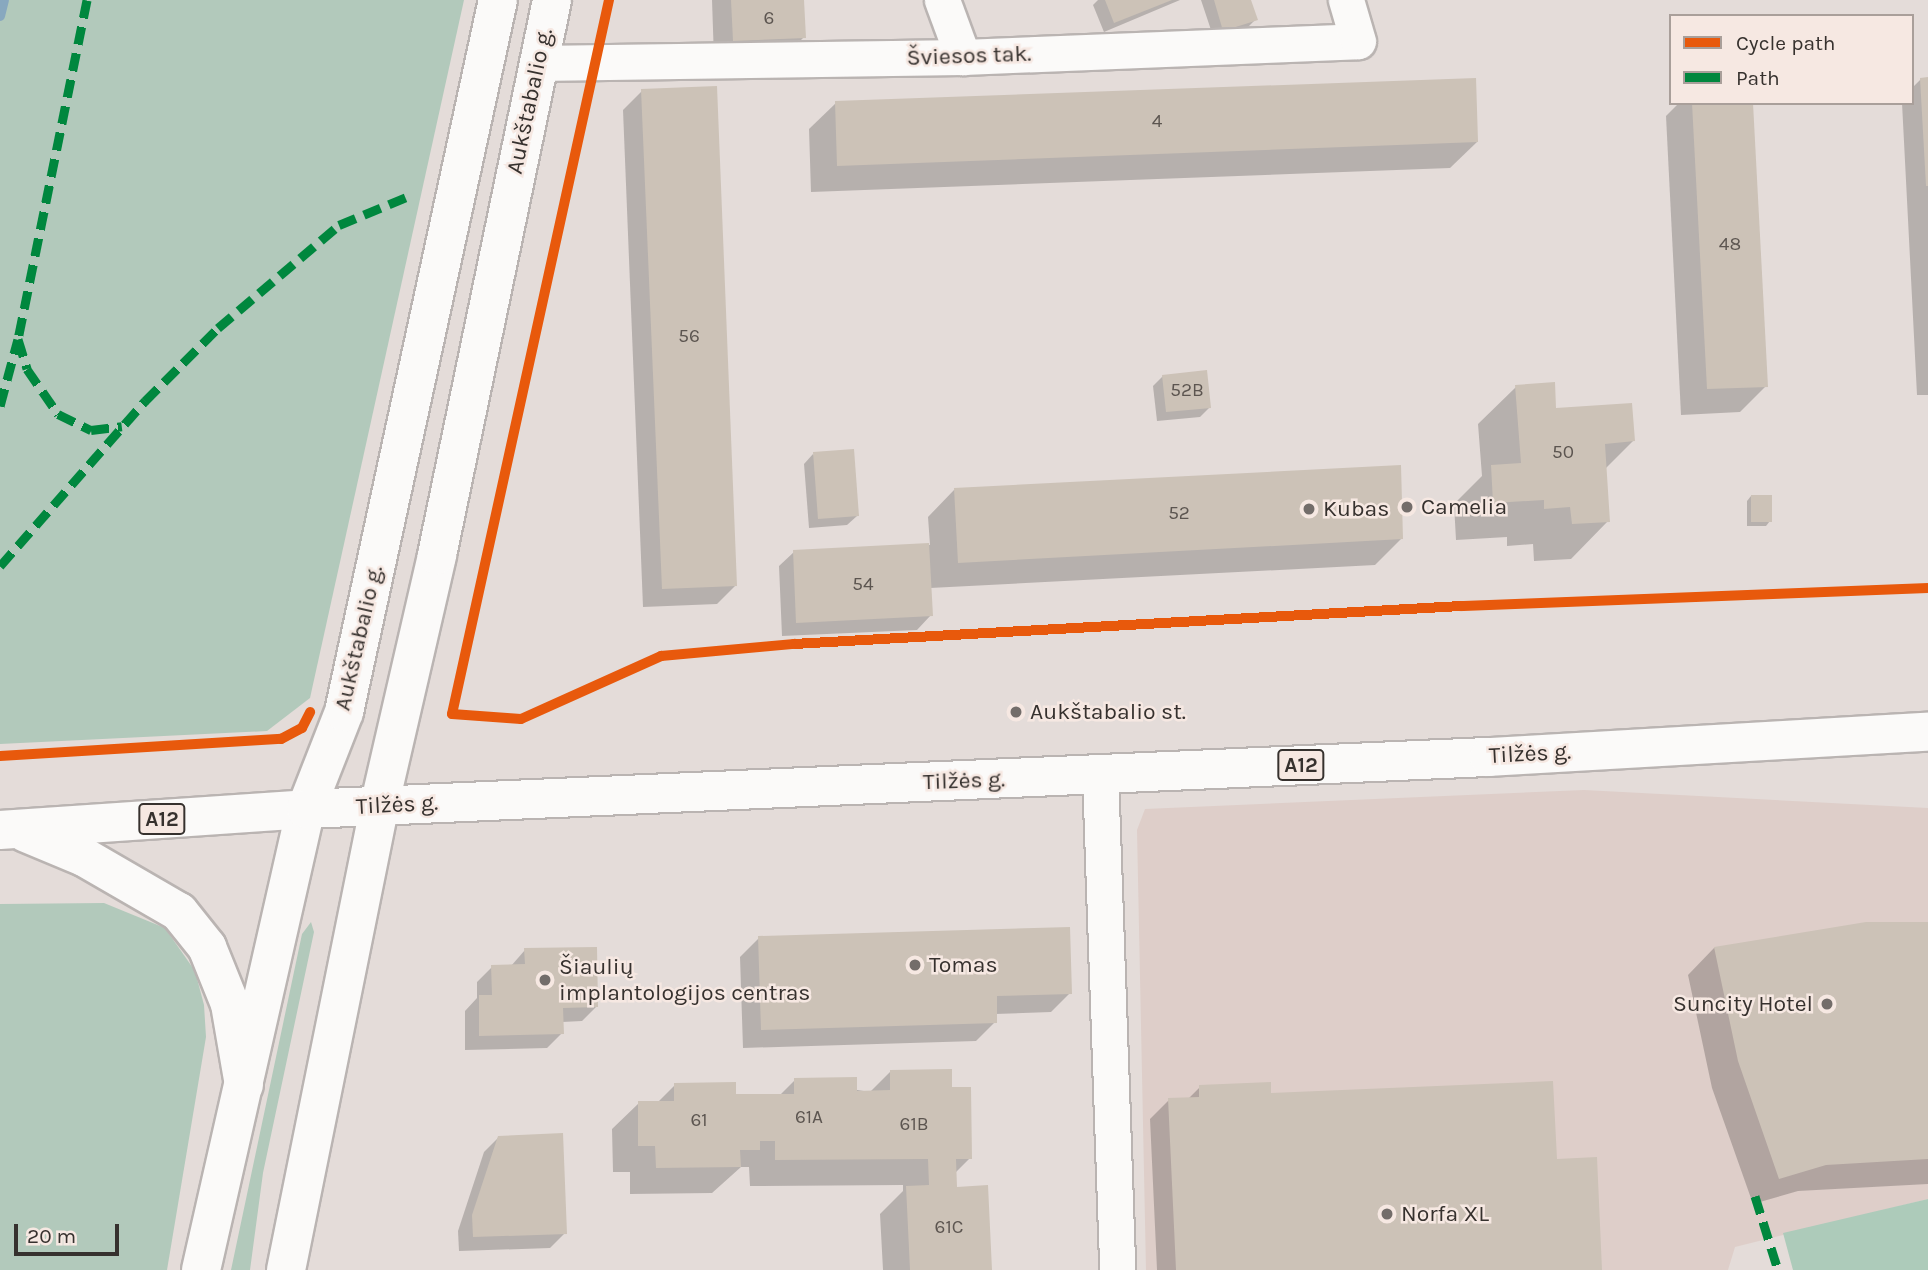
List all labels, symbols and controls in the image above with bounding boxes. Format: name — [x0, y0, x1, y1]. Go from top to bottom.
house number: 6 — [764, 8, 774, 30]
legend — [1669, 14, 1914, 105]
street label: Aukštabalio g. — [501, 26, 559, 176]
text: Cycle path — [1736, 31, 1836, 55]
street label: Šviesos tak. — [906, 40, 1032, 72]
text: Path — [1736, 66, 1780, 90]
house number: 4 — [1152, 111, 1162, 133]
house number: 48 — [1719, 234, 1741, 256]
house number: 56 — [678, 326, 700, 348]
house number: 52B — [1170, 380, 1204, 402]
house number: 50 — [1552, 442, 1574, 464]
place label: Camelia — [1421, 493, 1507, 521]
place label: Kubas — [1323, 495, 1389, 523]
marker: Camelia — [1399, 499, 1415, 515]
marker: Kubas — [1301, 501, 1317, 517]
house number: 52 — [1168, 503, 1190, 525]
street label: Aukštabalio g. — [329, 563, 389, 713]
house number: 54 — [852, 574, 874, 596]
place label: Aukštabalio st. — [1030, 698, 1186, 726]
marker: Aukštabalio st. — [1008, 704, 1024, 720]
street label: Tilžės g. — [1488, 738, 1572, 770]
road number: A12 — [1276, 748, 1326, 782]
street label: Tilžės g. — [922, 766, 1006, 796]
street label: Tilžės g. — [355, 789, 439, 821]
road number: A12 — [138, 802, 186, 836]
place label: Tomas — [929, 951, 998, 979]
place label: Šiaulių implantologijos centras — [559, 953, 810, 1007]
marker: Tomas — [907, 957, 923, 973]
marker: Šiaulių implantologijos centras — [537, 972, 553, 988]
place label: Suncity Hotel — [1673, 990, 1813, 1018]
marker: Suncity Hotel — [1819, 996, 1835, 1012]
house number: 61A — [795, 1107, 823, 1129]
house number: 61 — [690, 1110, 708, 1132]
house number: 61B — [900, 1114, 928, 1136]
place label: Norfa XL — [1401, 1200, 1489, 1228]
marker: Norfa XL — [1379, 1206, 1395, 1222]
scale bar — [18, 1210, 122, 1254]
house number: 61C — [935, 1217, 963, 1239]
text: 20 m — [27, 1224, 76, 1248]

